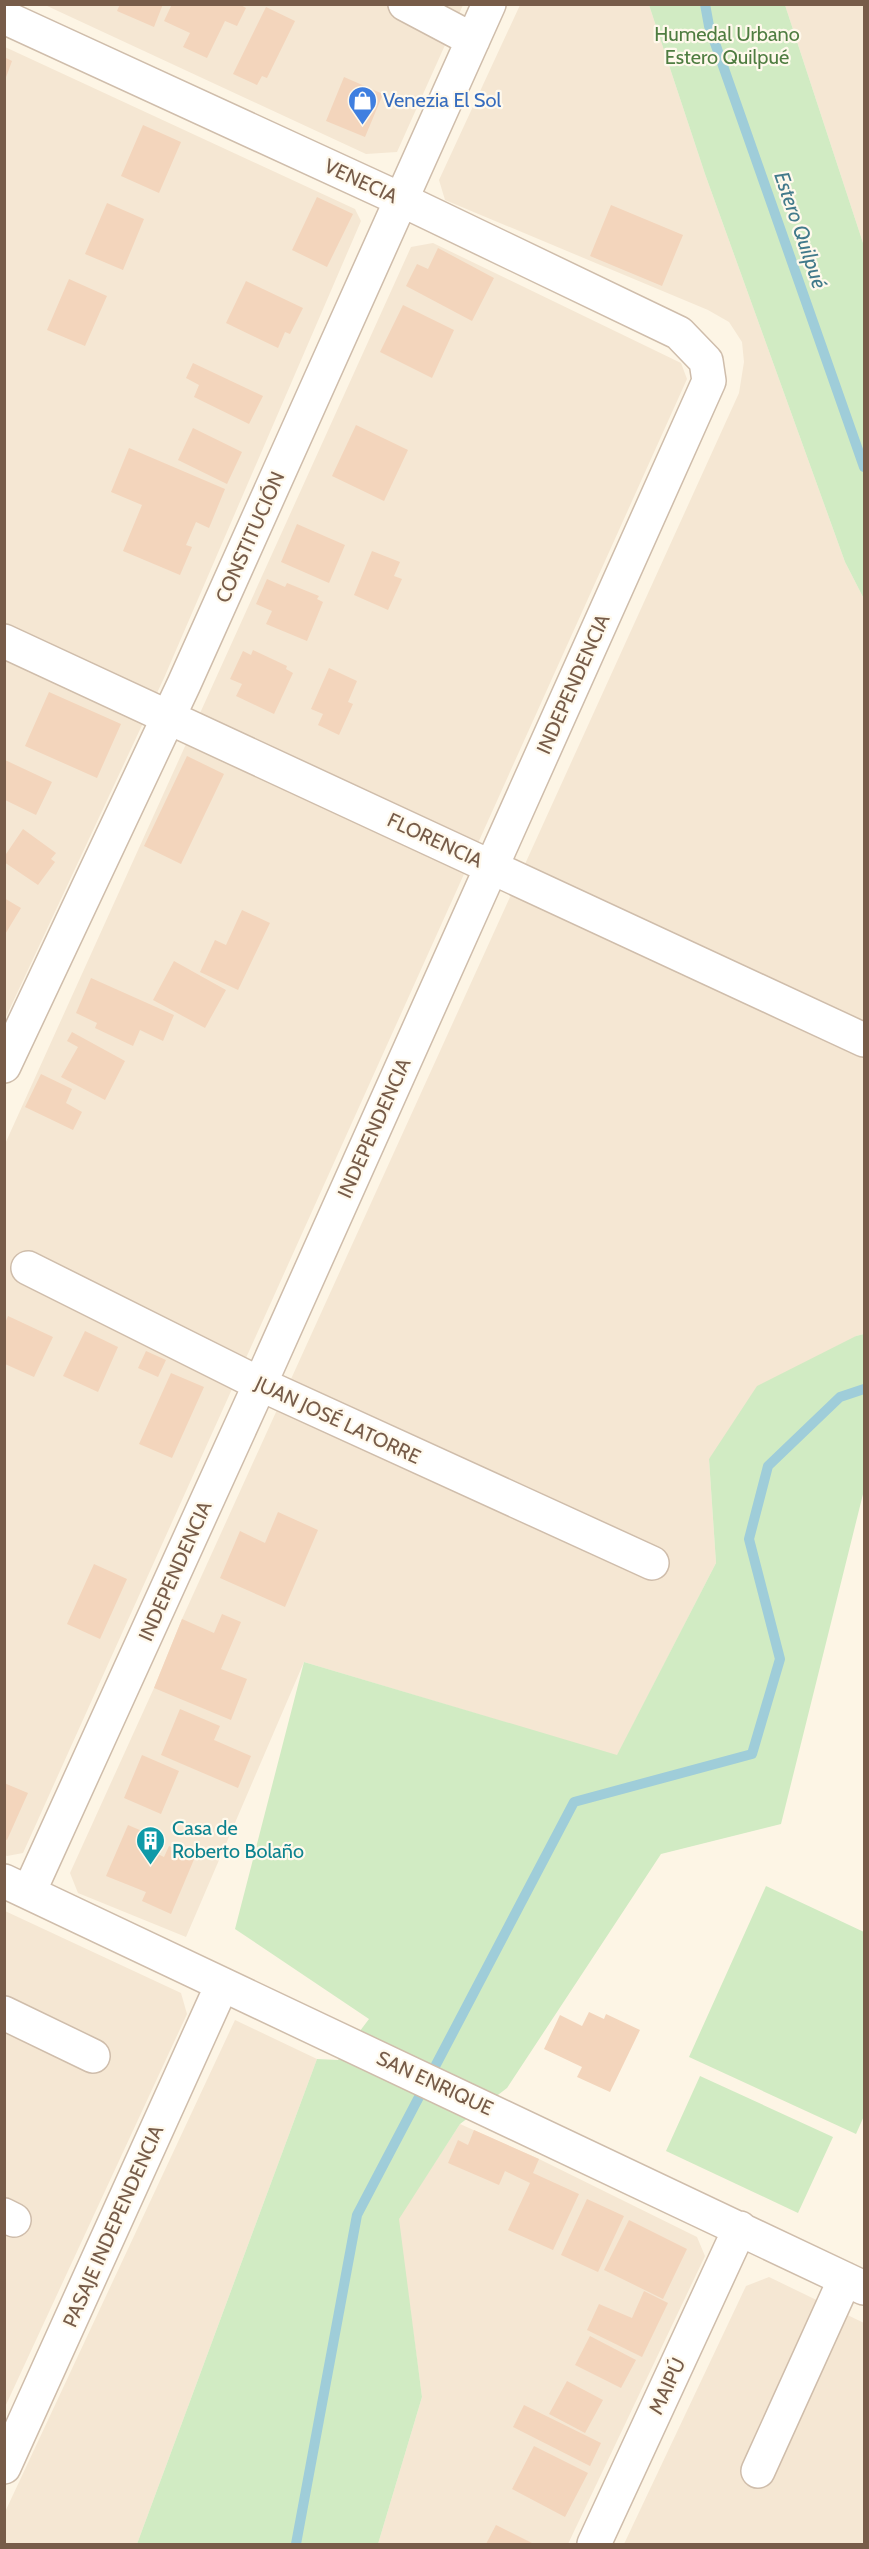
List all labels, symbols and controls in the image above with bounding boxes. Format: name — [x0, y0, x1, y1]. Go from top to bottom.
park label: Humedal Urbano Estero Quilpué — [654, 22, 800, 69]
shop icon: Venezia El Sol — [346, 84, 378, 126]
place label: Venezia El Sol — [383, 88, 501, 112]
street label: VENECIA — [321, 154, 402, 209]
water label: Estero Quilpué — [769, 168, 833, 292]
street label: CONSTITUCIÓN — [210, 468, 290, 606]
street label: INDEPENDENCIA — [531, 610, 615, 758]
street label: FLORENCIA — [384, 807, 487, 873]
street label: INDEPENDENCIA — [332, 1054, 416, 1202]
street label: JUAN JOSÉ LATORRE — [250, 1371, 425, 1469]
street label: INDEPENDENCIA — [133, 1497, 217, 1645]
place label: Casa de Roberto Bolaño — [172, 1816, 304, 1863]
building icon: Casa de Roberto Bolaño — [135, 1824, 167, 1866]
street label: SAN ENRIQUE — [373, 2046, 497, 2120]
street label: PASAJE INDEPENDENCIA — [58, 2121, 169, 2331]
street label: MAIPÚ — [644, 2354, 690, 2418]

